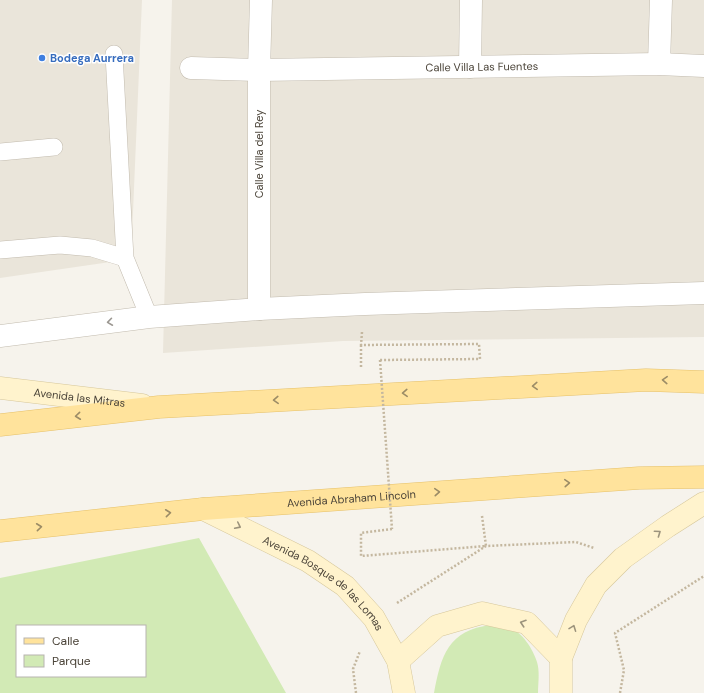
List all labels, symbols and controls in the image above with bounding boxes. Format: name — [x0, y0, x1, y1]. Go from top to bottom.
place label: Bodega Aurrera — [50, 51, 134, 65]
marker: Bodega Aurrera — [37, 53, 47, 63]
street label: Calle Villa Las Fuentes — [425, 59, 538, 75]
street label: Calle Villa del Rey — [252, 110, 266, 198]
one-way arrow — [107, 317, 113, 326]
one-way arrow — [662, 376, 668, 385]
one-way arrow — [532, 381, 538, 390]
street label: Avenida las Mitras — [33, 385, 126, 410]
one-way arrow — [402, 389, 408, 397]
one-way arrow — [273, 396, 279, 405]
one-way arrow — [75, 411, 82, 420]
one-way arrow — [564, 479, 570, 488]
street label: Avenida Abraham Lincoln — [287, 487, 416, 510]
one-way arrow — [434, 488, 440, 497]
one-way arrow — [165, 508, 171, 517]
one-way arrow — [234, 521, 241, 529]
one-way arrow — [36, 522, 42, 531]
one-way arrow — [654, 530, 661, 538]
street label: Avenida Bosque de las Lomas — [260, 533, 387, 633]
one-way arrow — [519, 619, 526, 627]
legend — [16, 625, 146, 677]
one-way arrow — [568, 625, 576, 632]
text: Calle — [52, 633, 79, 649]
text: Parque — [52, 653, 91, 669]

